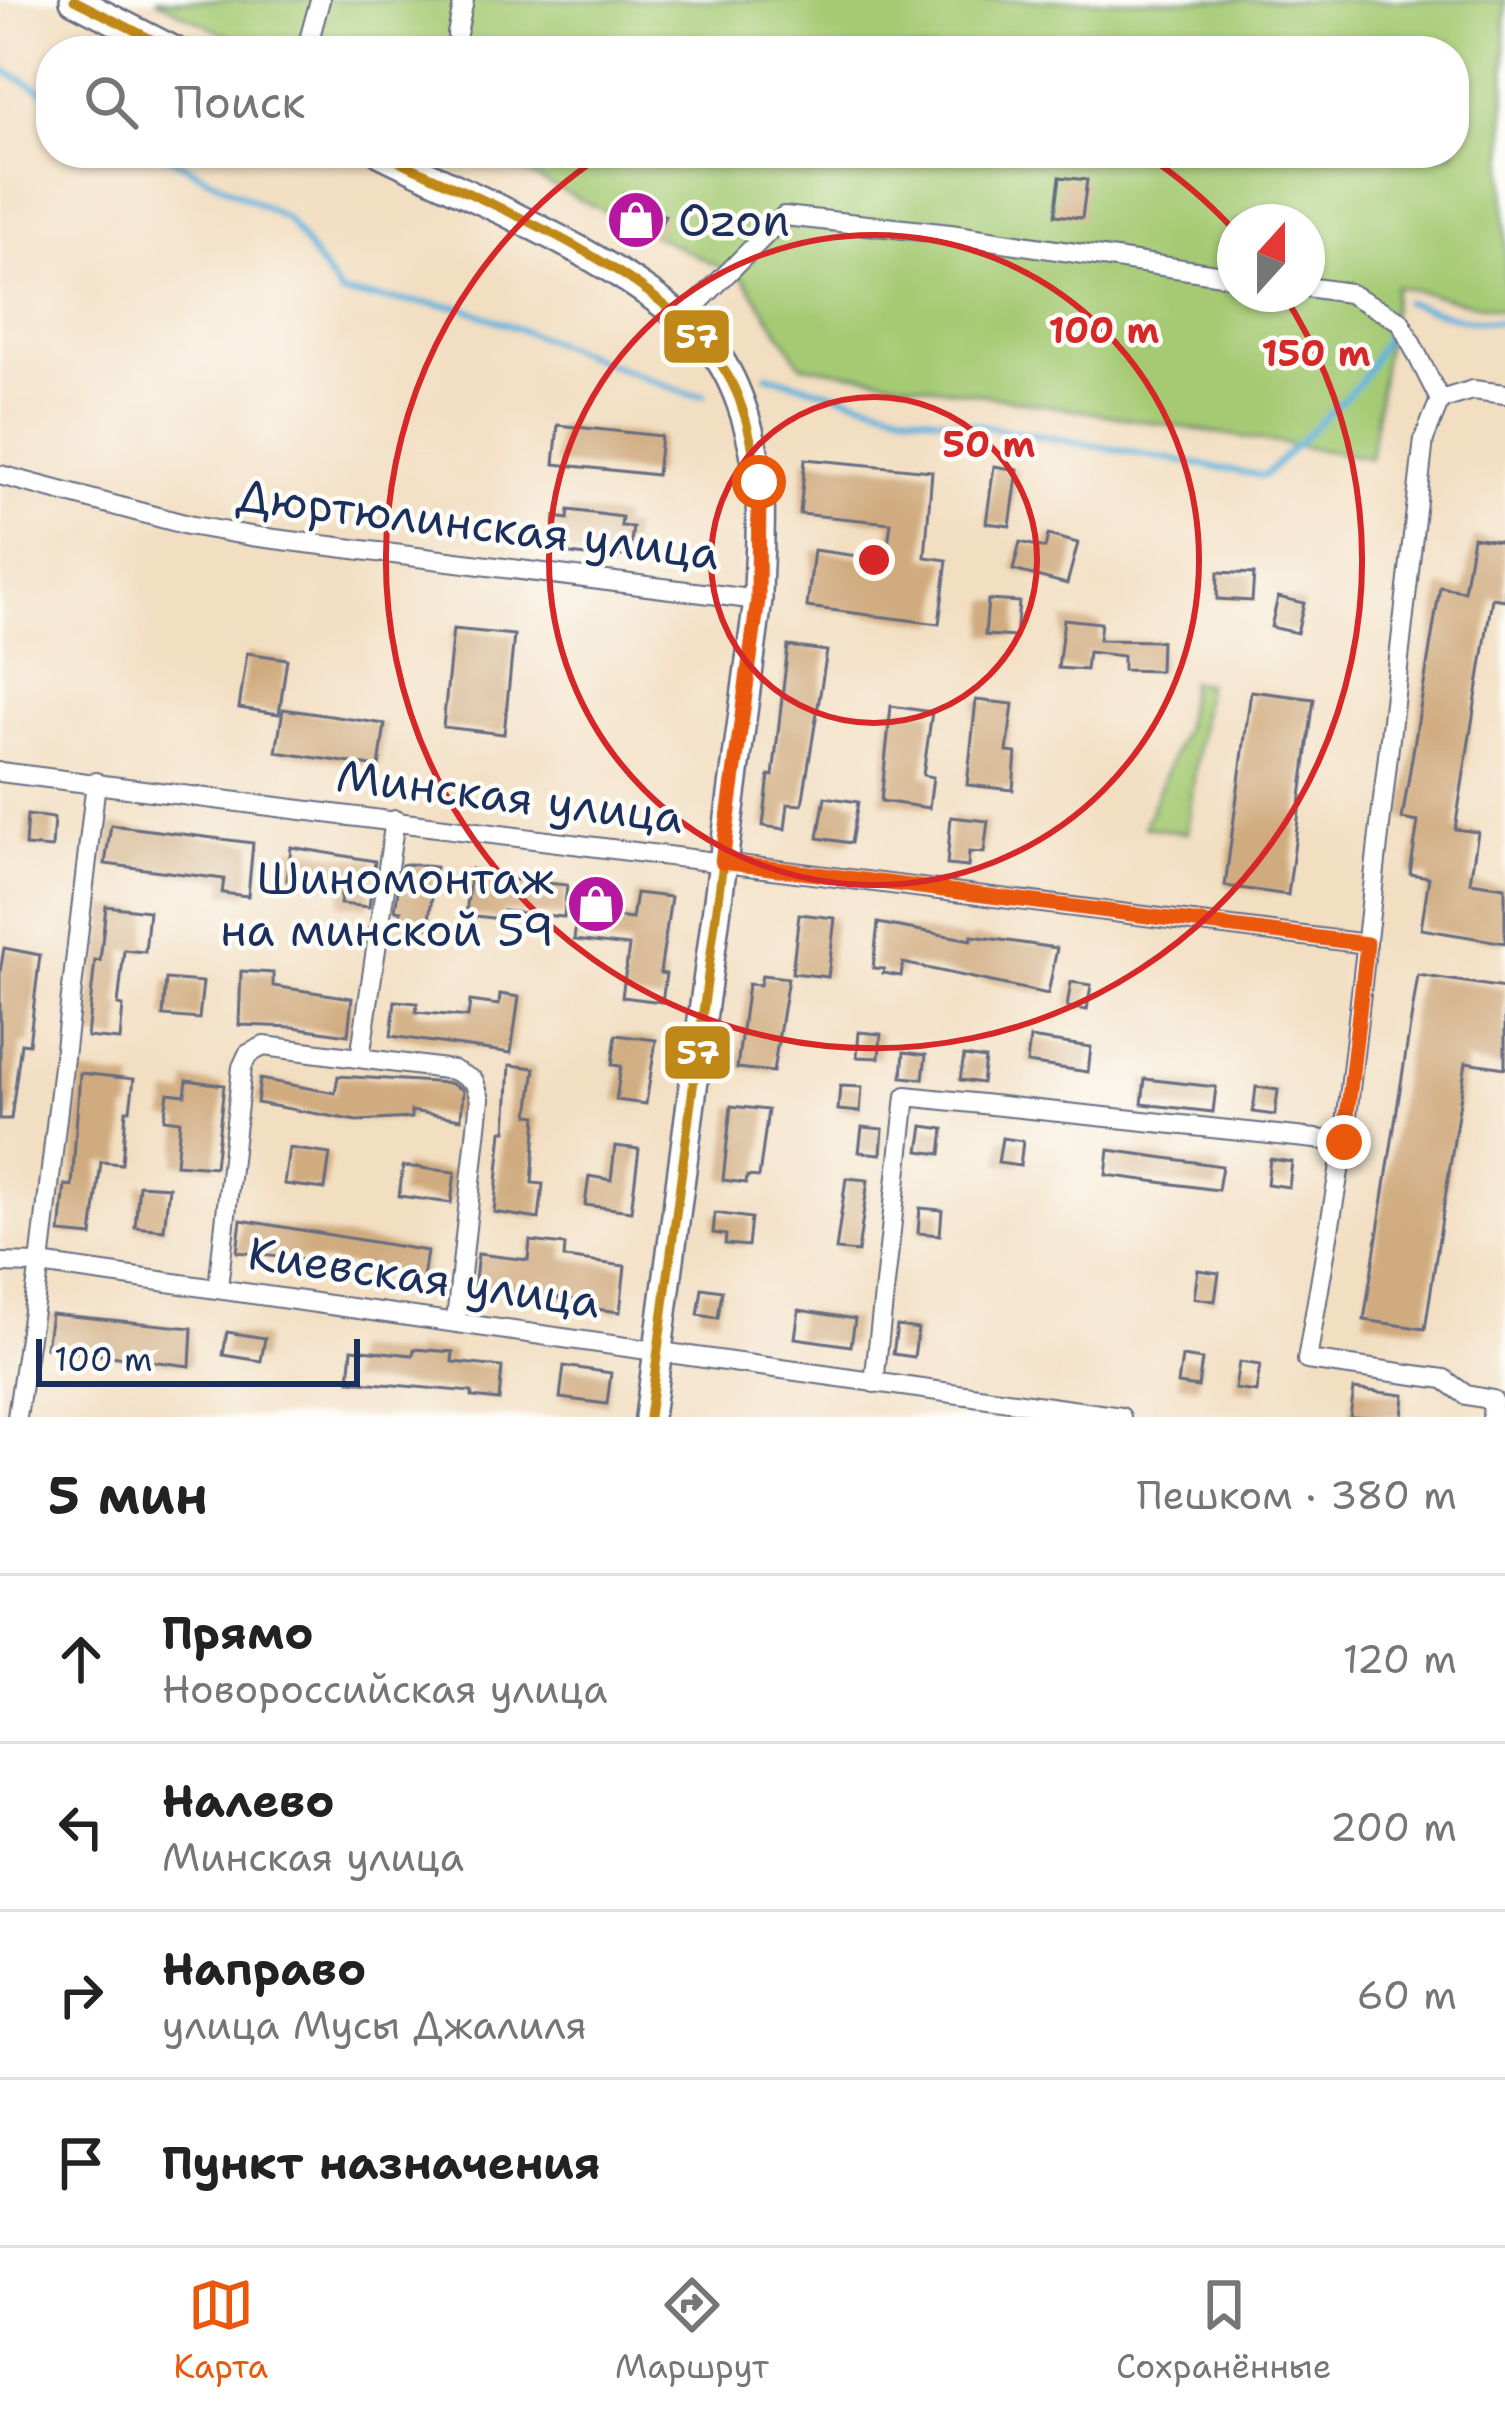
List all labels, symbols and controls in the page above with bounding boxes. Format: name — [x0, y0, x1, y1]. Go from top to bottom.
search box — [36, 36, 1469, 168]
icon: search — [78, 69, 144, 135]
text: Поиск — [174, 72, 305, 132]
shop icon: Ozon — [605, 189, 667, 251]
place label: Ozon — [678, 190, 790, 250]
north arrow — [1217, 204, 1325, 312]
text: 100 m — [1049, 306, 1160, 355]
line badge: 57 — [662, 308, 731, 365]
text: 57 — [675, 314, 719, 359]
text: 150 m — [1261, 329, 1371, 378]
text: 50 m — [943, 420, 1036, 469]
route start — [732, 455, 786, 509]
street label: Дюртюлинская улица — [233, 465, 723, 583]
centre of rings — [853, 539, 895, 581]
street label: Минская улица — [333, 745, 687, 847]
place label: Шиномонтаж на минской 59 — [220, 848, 555, 960]
shop icon: Шиномонтаж на минской 59 — [565, 873, 627, 935]
line badge: 57 — [663, 1024, 732, 1081]
text: 57 — [676, 1030, 720, 1075]
route end — [1317, 1115, 1371, 1169]
street label: Киевская улица — [244, 1223, 604, 1331]
scale bar — [36, 1333, 360, 1386]
text: 100 m — [54, 1337, 153, 1382]
text: 5 мин — [48, 1461, 208, 1529]
text: Пешком · 380 m — [1137, 1469, 1457, 1521]
text: Прямо — [162, 1603, 313, 1663]
icon: ahead — [48, 1626, 114, 1692]
text: 120 m — [1342, 1633, 1457, 1685]
text: Новороссийская улица — [162, 1663, 607, 1715]
text: Налево — [162, 1771, 335, 1831]
icon: left — [48, 1794, 114, 1860]
text: 200 m — [1330, 1801, 1457, 1853]
text: Минская улица — [162, 1831, 464, 1883]
text: Направо — [162, 1939, 366, 1999]
icon: right — [48, 1962, 114, 2028]
text: 60 m — [1357, 1969, 1457, 2021]
text: улица Мусы Джалиля — [162, 1999, 587, 2051]
icon: arrive — [48, 2130, 114, 2196]
text: Пункт назначения — [162, 2133, 601, 2193]
tab: Карта — [174, 2272, 268, 2389]
tab: Маршрут — [615, 2272, 769, 2389]
tab: Сохранённые — [1116, 2272, 1331, 2389]

